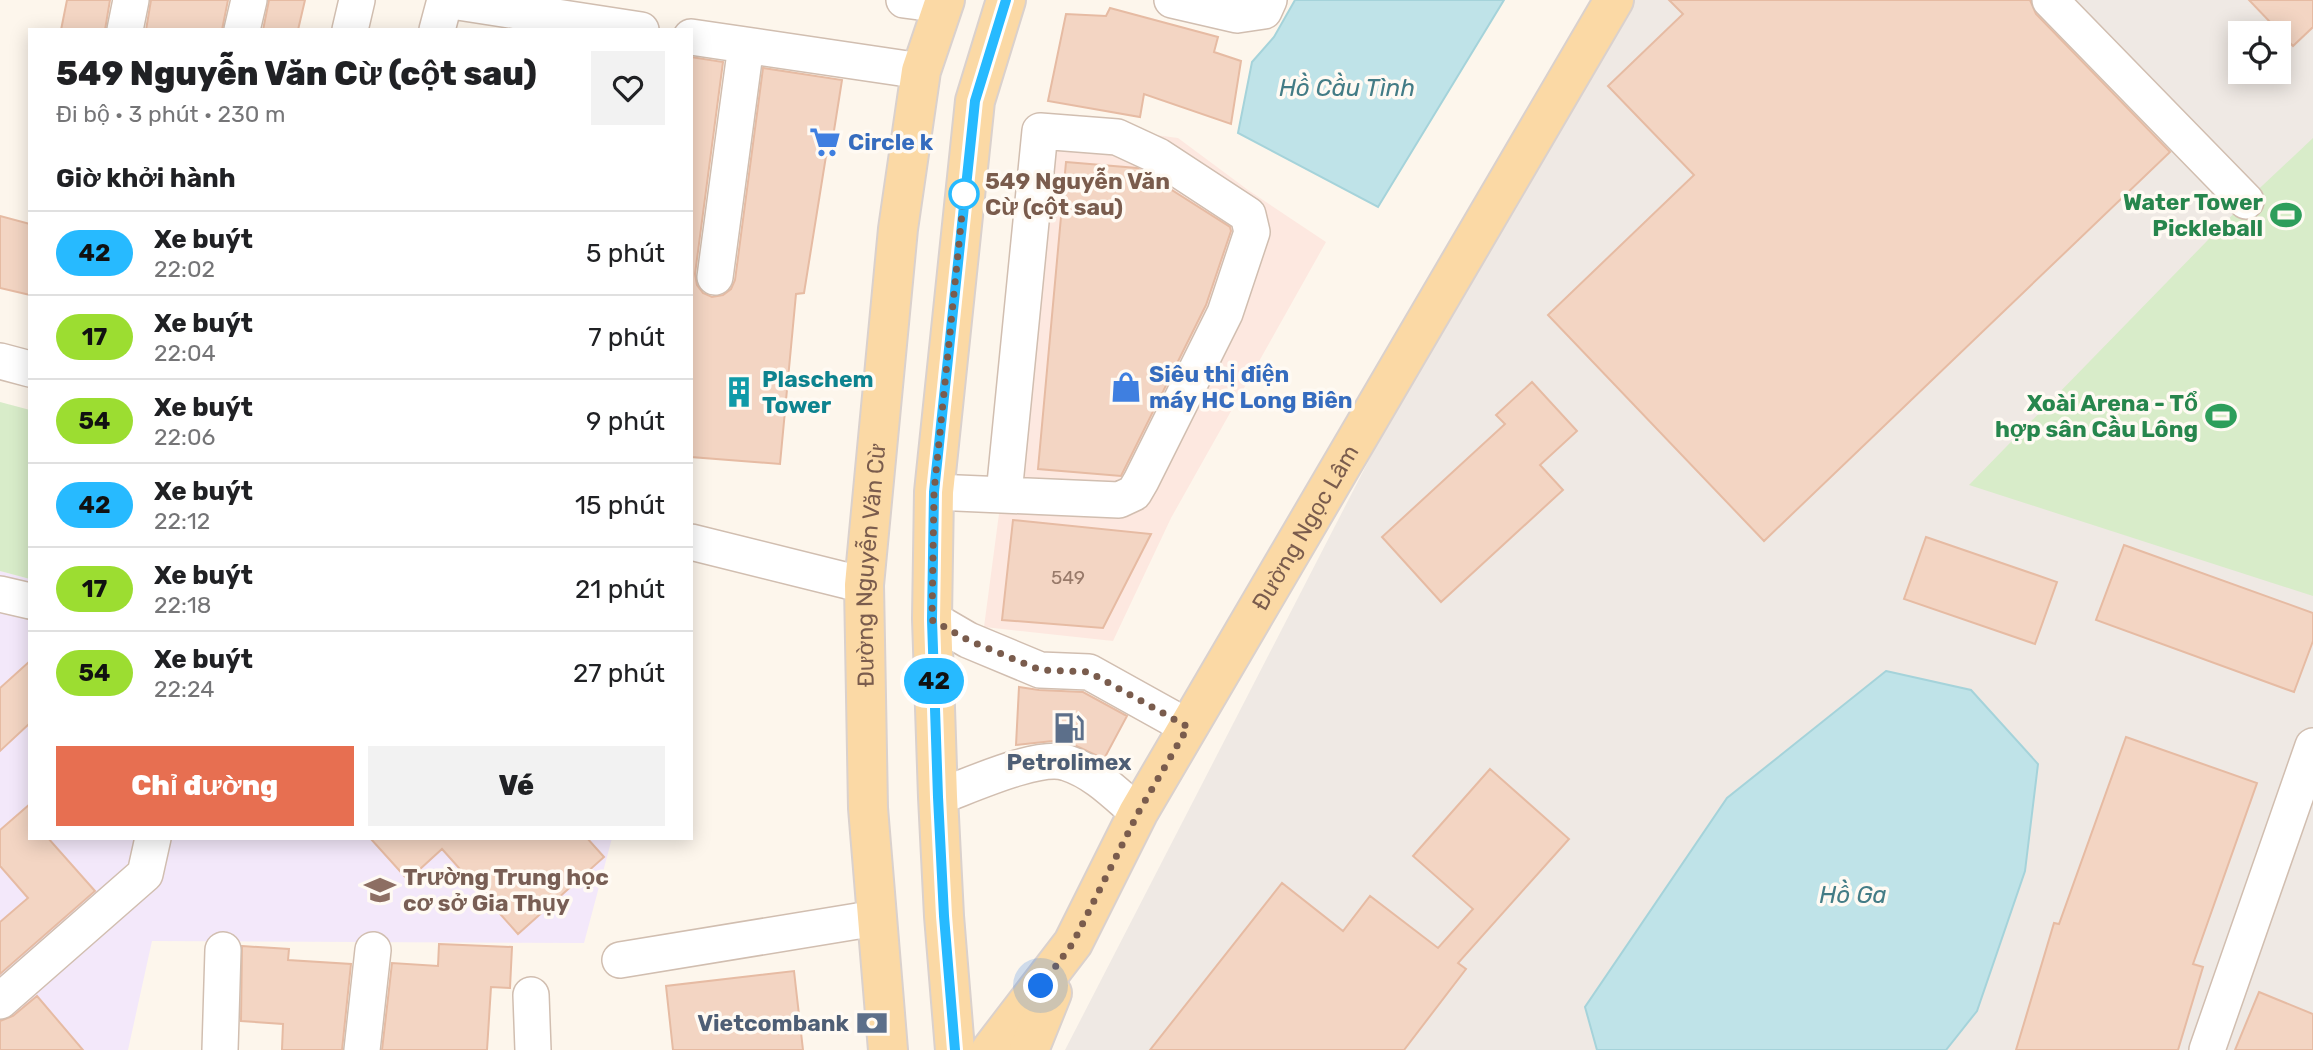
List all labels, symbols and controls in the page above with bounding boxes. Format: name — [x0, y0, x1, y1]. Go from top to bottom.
map controls — [2228, 21, 2291, 84]
button: locate — [2228, 21, 2291, 84]
button: heart — [591, 51, 665, 125]
text: 549 Nguyễn Văn Cừ (cột sau) — [56, 54, 537, 93]
water label: Hồ Cầu Tình — [1279, 72, 1415, 102]
text: Đi bộ · 3 phút · 230 m — [56, 100, 285, 128]
supermarket icon: Circle k — [808, 125, 842, 159]
place label: Circle k — [848, 128, 934, 156]
text: Giờ khởi hành — [56, 163, 236, 194]
place label: 549 Nguyễn Văn Cừ (cột sau) — [985, 167, 1170, 221]
marker: 549 Nguyễn Văn Cừ (cột sau) — [949, 179, 979, 209]
place label: Water Tower Pickleball — [2123, 188, 2264, 242]
sports icon: Water Tower Pickleball — [2269, 198, 2303, 232]
text: Xe buýt — [154, 224, 253, 255]
text: 5 phút — [586, 238, 665, 269]
text: 42 — [79, 239, 111, 267]
text: 22:02 — [154, 255, 215, 283]
text: Xe buýt — [154, 308, 253, 339]
text: 7 phút — [588, 322, 665, 353]
text: 17 — [82, 323, 107, 351]
text: 22:04 — [154, 339, 216, 367]
place label: Siêu thị điện máy HC Long Biên — [1149, 360, 1353, 414]
place label: Plaschem Tower — [762, 365, 874, 419]
shop icon: Siêu thị điện máy HC Long Biên — [1109, 370, 1143, 404]
building icon: Plaschem Tower — [722, 375, 756, 409]
place label: Xoài Arena - Tổ hợp sân Cầu Lông — [1995, 389, 2198, 443]
text: Xe buýt — [154, 392, 253, 423]
sports icon: Xoài Arena - Tổ hợp sân Cầu Lông — [2204, 399, 2238, 433]
text: 9 phút — [586, 406, 665, 437]
text: 54 — [79, 407, 110, 435]
text: 22:06 — [154, 423, 215, 451]
street label: Đường Ngọc Lâm — [1246, 440, 1364, 615]
street label: Đường Nguyễn Văn Cừ — [849, 442, 891, 687]
text: Xe buýt — [154, 476, 253, 507]
text: 15 phút — [575, 490, 665, 521]
text: 42 — [79, 491, 111, 519]
text: 22:12 — [154, 507, 210, 535]
text: Xe buýt — [154, 560, 253, 591]
house number: 549 — [1051, 566, 1085, 589]
text: 21 phút — [575, 574, 665, 605]
text: 17 — [82, 575, 107, 603]
text: 22:18 — [154, 591, 211, 619]
text: Xe buýt — [154, 644, 253, 675]
text: 27 phút — [573, 658, 665, 689]
line badge: 42 — [902, 658, 965, 704]
text: 54 — [79, 659, 110, 687]
text: 42 — [918, 667, 950, 695]
text: 22:24 — [154, 675, 214, 703]
fuel station icon: Petrolimex — [1052, 711, 1086, 745]
button: Chỉ đường — [56, 746, 354, 826]
button: Vé — [368, 746, 665, 826]
place label: Petrolimex — [1006, 748, 1132, 776]
place label: Trường Trung học cơ sở Gia Thụy — [403, 863, 609, 917]
school or university icon: Trường Trung học cơ sở Gia Thụy — [363, 873, 397, 907]
water label: Hồ Ga — [1819, 879, 1887, 909]
your location — [1023, 968, 1058, 1003]
bank icon: Vietcombank — [855, 1006, 889, 1040]
place label: Vietcombank — [697, 1009, 850, 1037]

